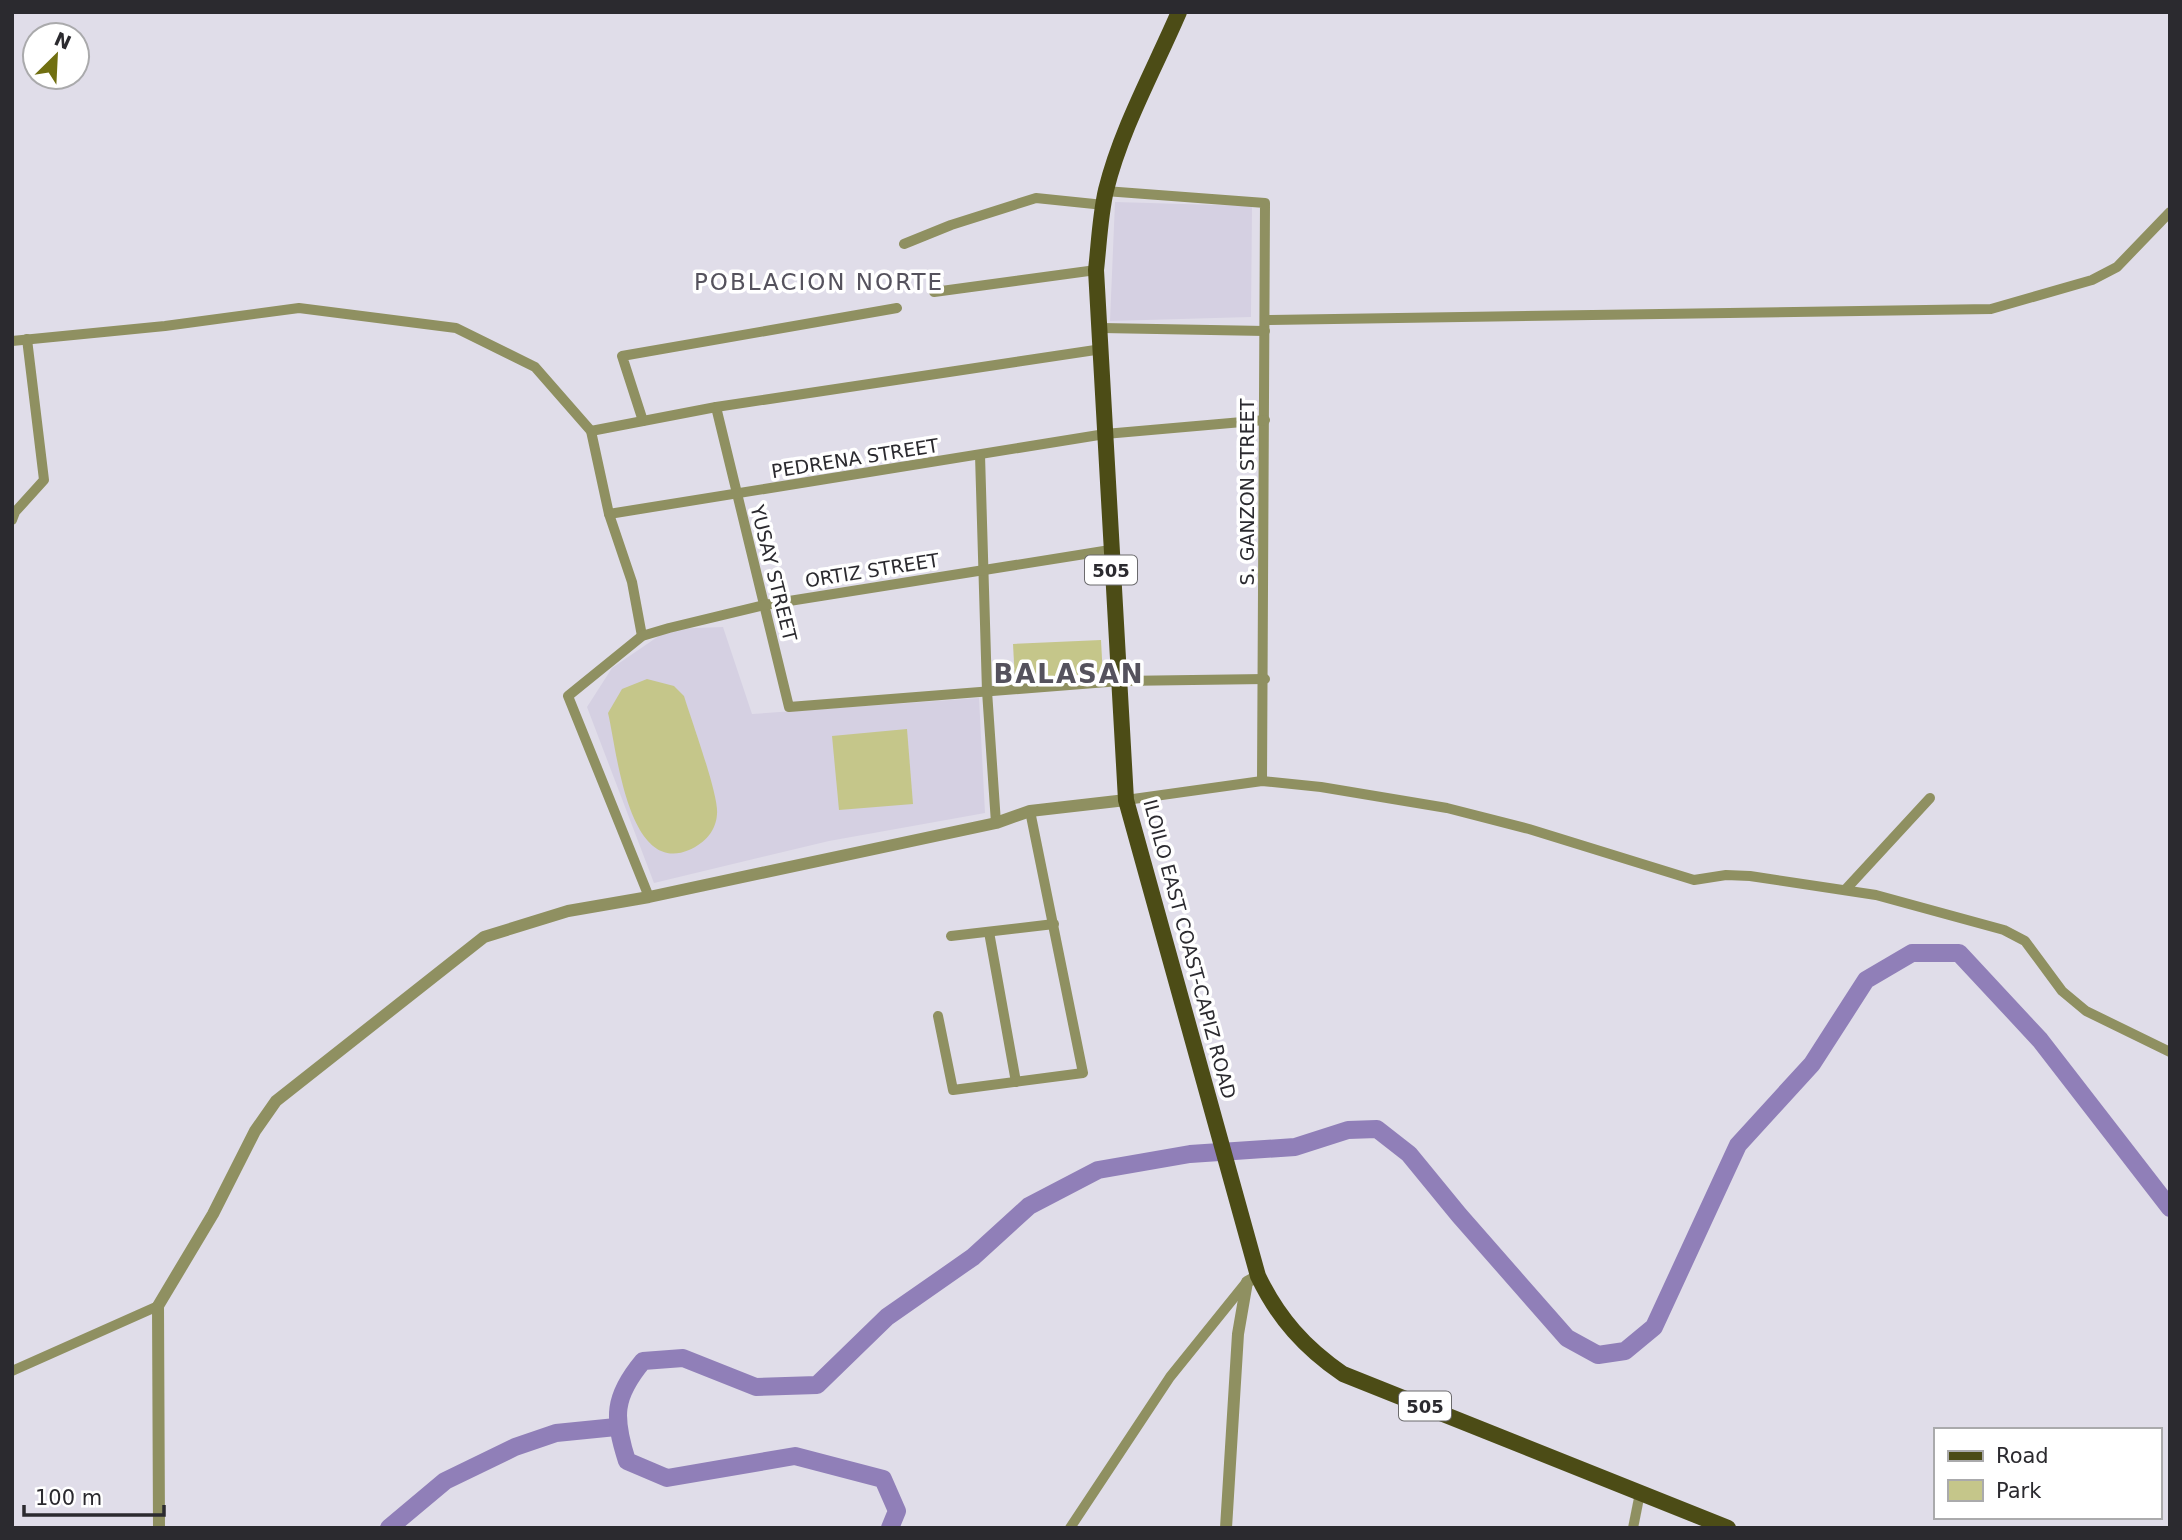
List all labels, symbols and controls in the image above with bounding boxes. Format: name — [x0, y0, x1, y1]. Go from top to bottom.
north arrow — [21, 21, 91, 91]
text: N — [51, 27, 75, 54]
district label: POBLACION NORTE — [694, 269, 944, 295]
street label: S. GANZON STREET — [1236, 398, 1258, 585]
street label: PEDRENA STREET — [770, 434, 941, 482]
street label: YUSAY STREET — [746, 502, 802, 644]
street label: ORTIZ STREET — [803, 548, 941, 591]
road number: 505 — [1085, 556, 1137, 584]
district label: BALASAN — [993, 659, 1145, 689]
street label: ILOILO EAST COAST-CAPIZ ROAD — [1139, 797, 1241, 1101]
road number: 505 — [1399, 1392, 1451, 1420]
legend — [1934, 1428, 2161, 1519]
text: Road — [1996, 1444, 2049, 1468]
scale bar — [24, 1474, 164, 1518]
text: Park — [1996, 1479, 2042, 1503]
text: 100 m — [35, 1486, 102, 1510]

